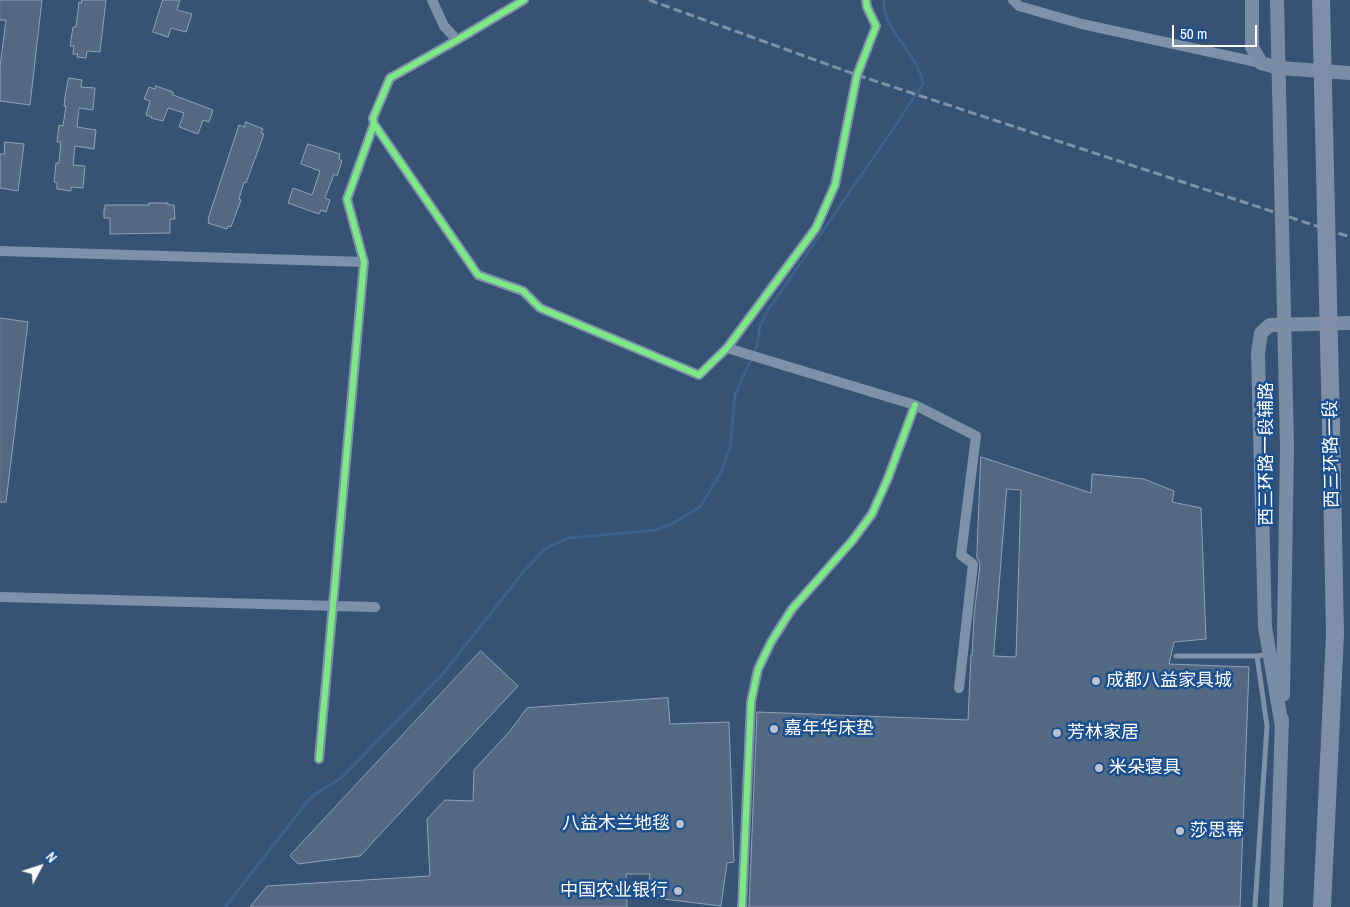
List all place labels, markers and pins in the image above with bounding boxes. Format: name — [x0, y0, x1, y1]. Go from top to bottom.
place label: 成都八益家具城 — [1106, 670, 1232, 692]
marker: 成都八益家具城 — [1090, 675, 1102, 687]
place label: 嘉年华床垫 — [784, 718, 874, 740]
place label: 芳林家居 — [1067, 722, 1139, 744]
marker: 嘉年华床垫 — [768, 723, 780, 735]
marker: 芳林家居 — [1051, 727, 1063, 739]
place label: 米朵寝具 — [1109, 757, 1181, 779]
marker: 米朵寝具 — [1093, 762, 1105, 774]
place label: 八益木兰地毯 — [562, 813, 670, 835]
marker: 八益木兰地毯 — [674, 818, 686, 830]
place label: 莎思蒂 — [1190, 820, 1244, 842]
marker: 莎思蒂 — [1174, 825, 1186, 837]
place label: 中国农业银行 — [560, 880, 668, 902]
marker: 中国农业银行 — [672, 885, 684, 897]

